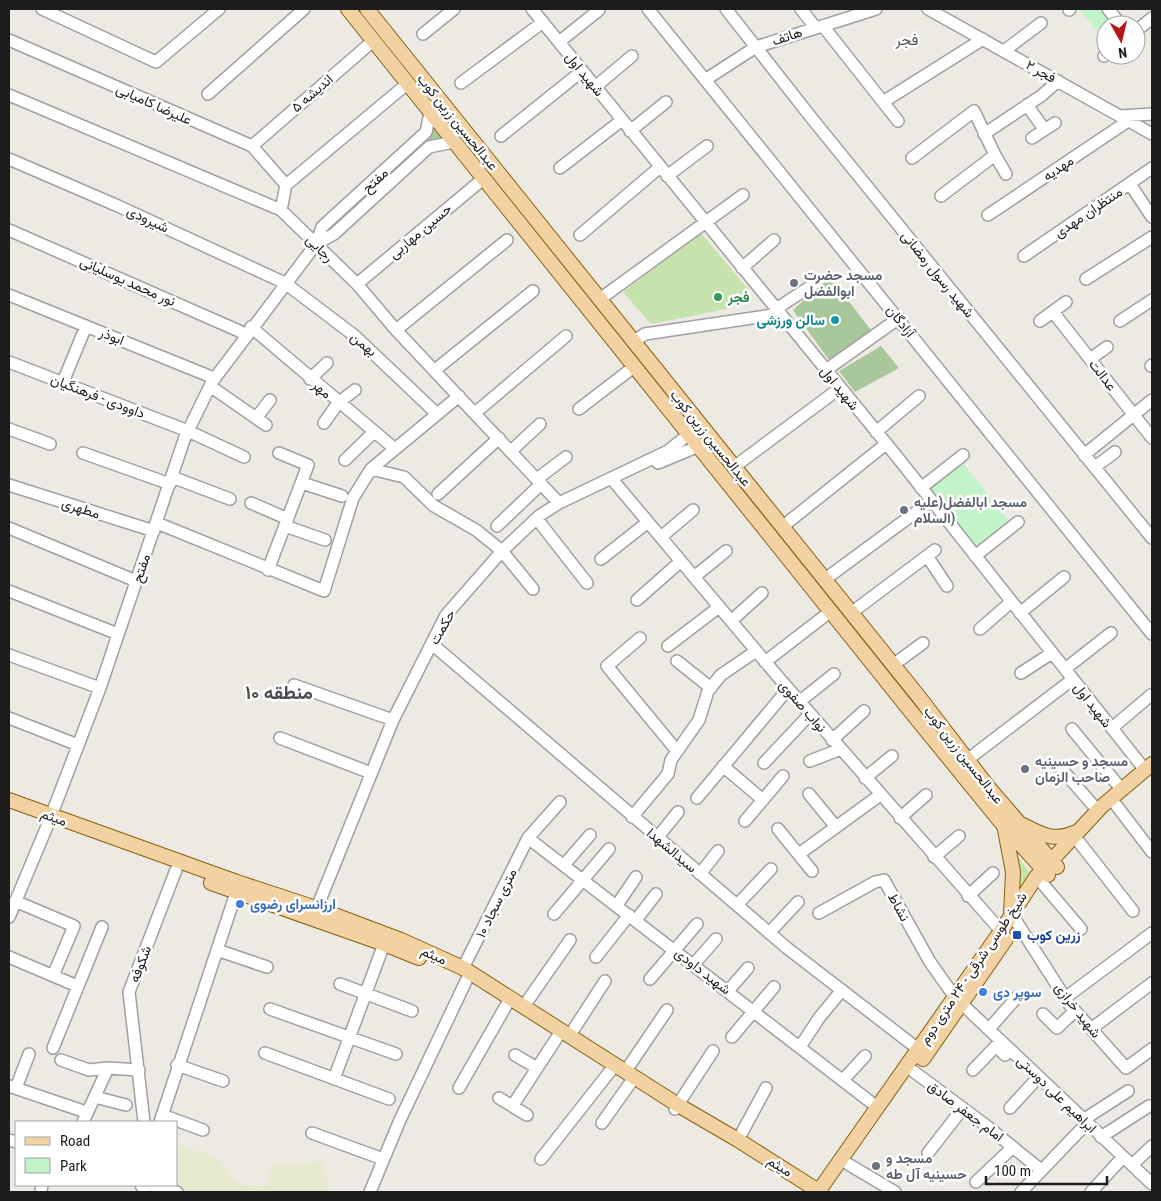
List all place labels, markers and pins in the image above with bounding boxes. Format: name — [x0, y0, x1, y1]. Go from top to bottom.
place label: مسجد حضرت ابوالفضل — [804, 267, 883, 300]
marker: مسجد حضرت ابوالفضل — [788, 277, 800, 289]
place label: فجر — [727, 289, 750, 306]
marker: فجر — [712, 291, 724, 303]
place label: سالن ورزشی — [757, 312, 825, 329]
marker: سالن ورزشی — [829, 314, 841, 326]
place label: مسجد ابالفضل(علیه السلام) — [914, 494, 1028, 527]
marker: مسجد ابالفضل(علیه السلام) — [898, 504, 910, 516]
place label: مسجد و حسینیه صاحب الزمان — [1035, 753, 1129, 786]
marker: مسجد و حسینیه صاحب الزمان — [1019, 763, 1031, 775]
place label: ارزانسرای رضوی — [250, 896, 336, 913]
marker: ارزانسرای رضوی — [234, 898, 246, 910]
place label: زرین کوب — [1027, 927, 1081, 944]
marker: زرین کوب — [1011, 929, 1023, 941]
place label: سوپر دی — [993, 984, 1041, 1002]
marker: سوپر دی — [977, 986, 989, 998]
place label: مسجد و حسینیه آل طه — [886, 1150, 967, 1183]
marker: مسجد و حسینیه آل طه — [870, 1160, 882, 1172]

